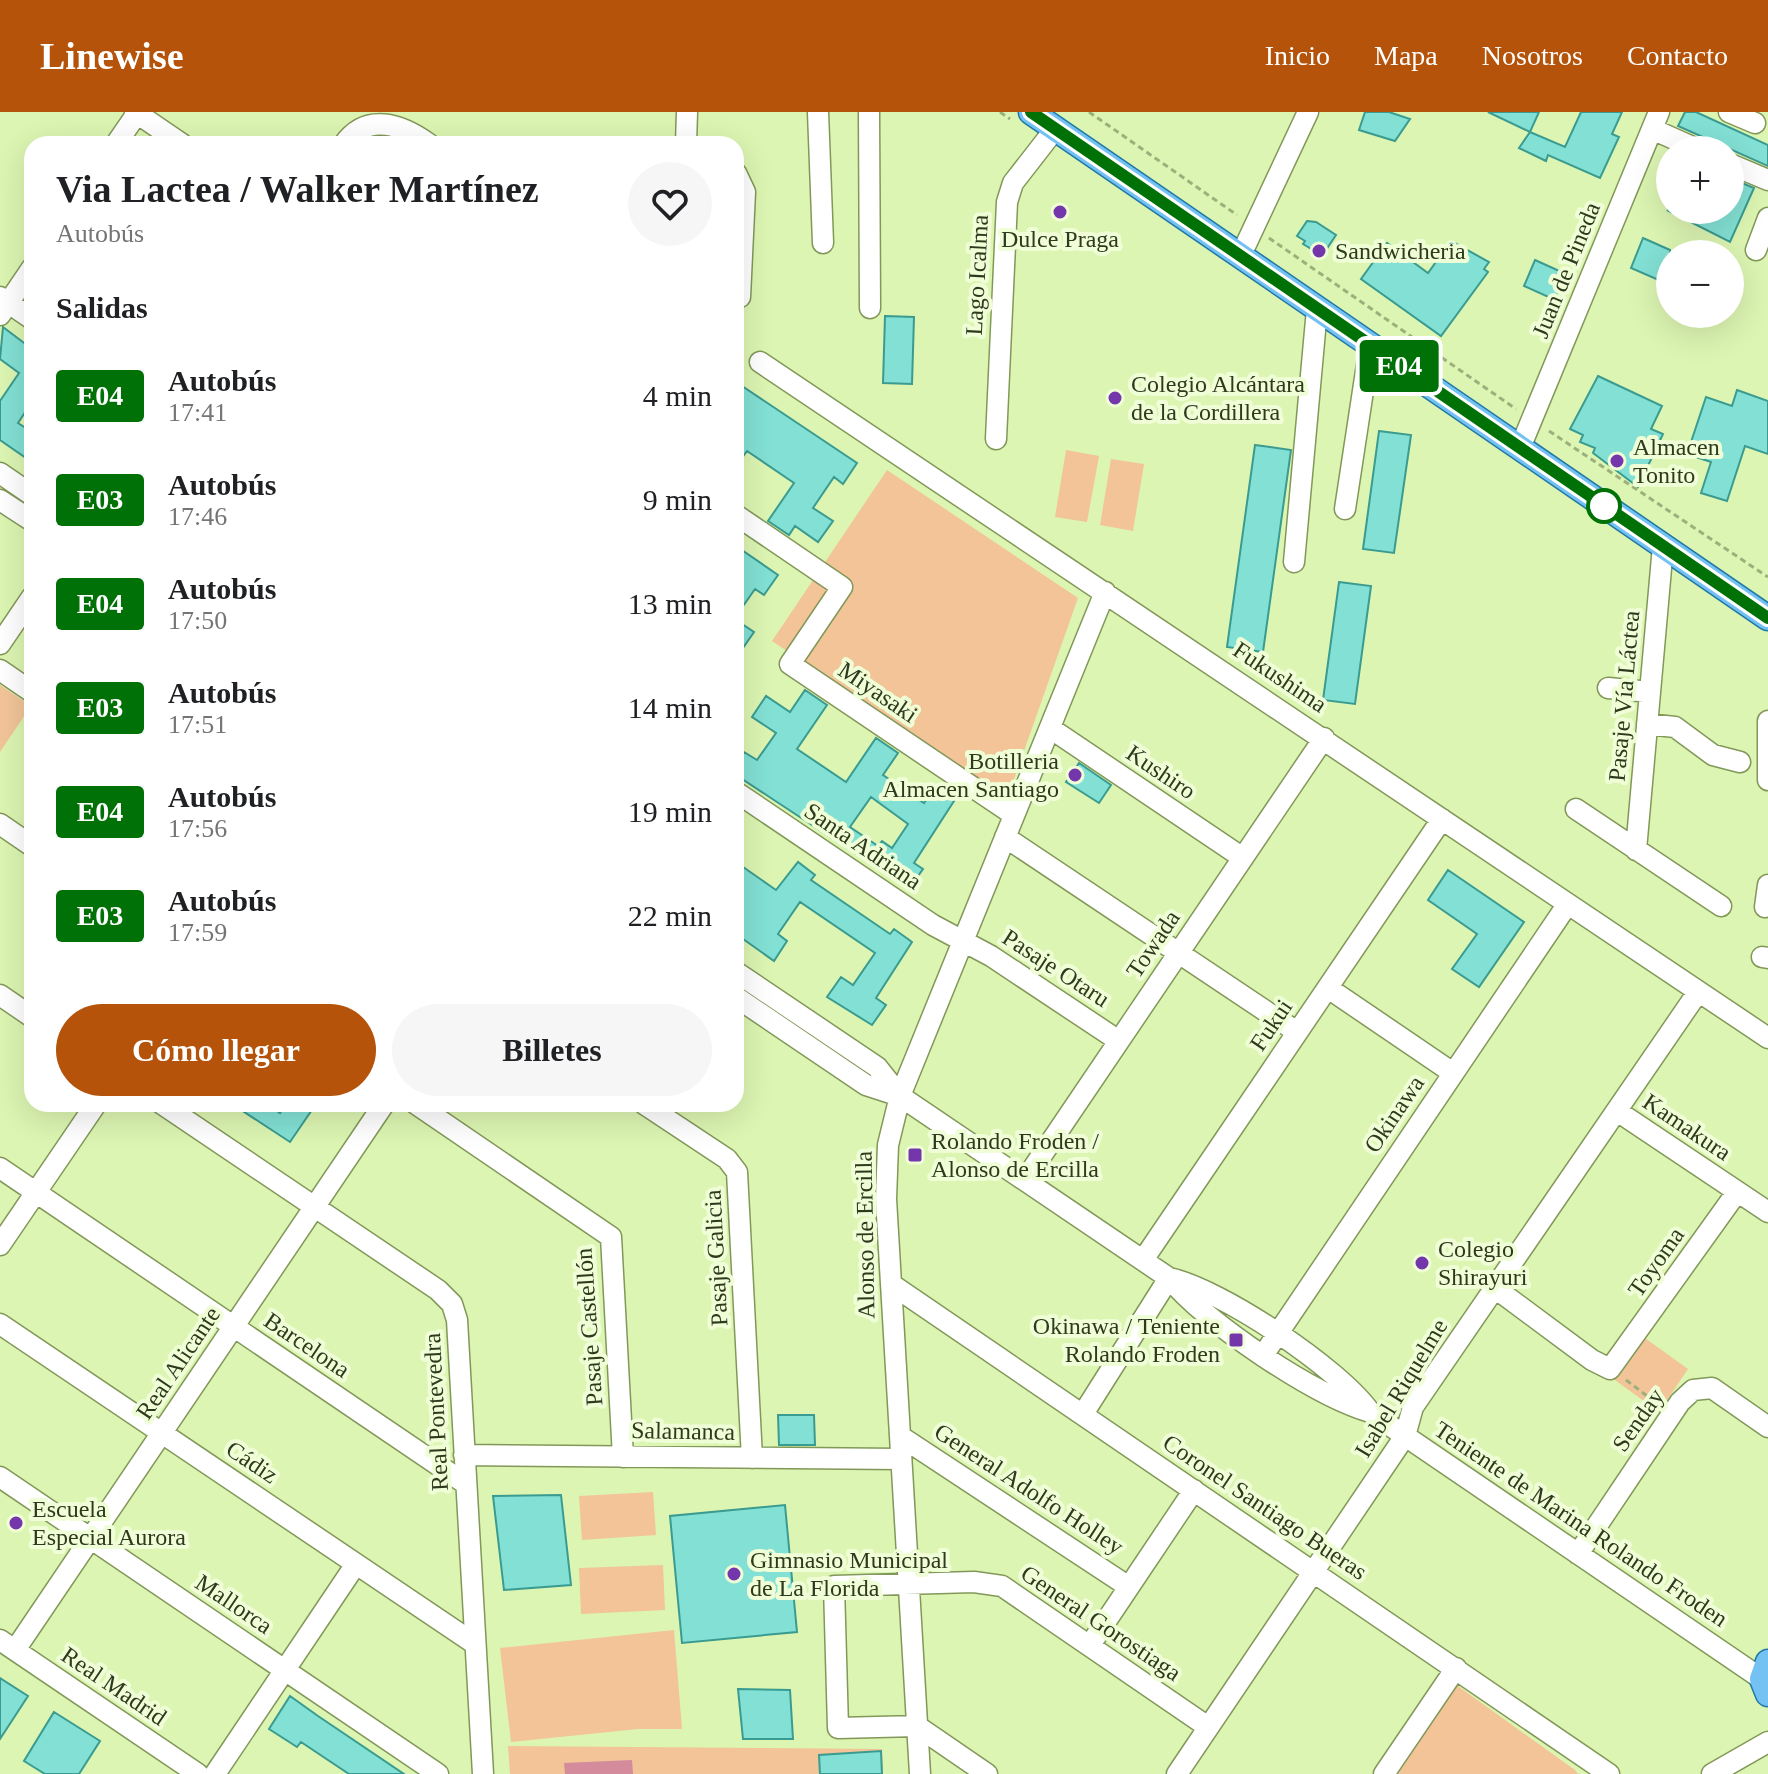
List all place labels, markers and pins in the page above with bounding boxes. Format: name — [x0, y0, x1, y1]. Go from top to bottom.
marker: Dulce Praga — [1051, 203, 1069, 221]
place label: Dulce Praga — [1001, 226, 1119, 252]
place label: Sandwicheria — [1335, 238, 1466, 264]
marker: Sandwicheria — [1310, 242, 1328, 260]
place label: Colegio Alcántara de la Cordillera — [1131, 371, 1305, 425]
marker: Colegio Alcántara de la Cordillera — [1106, 389, 1124, 407]
place label: Almacen Tonito — [1633, 434, 1720, 488]
marker: Almacen Tonito — [1608, 452, 1626, 470]
unlabelled marker — [1587, 489, 1621, 523]
place label: Botilleria Almacen Santiago — [882, 748, 1059, 802]
marker: Botilleria Almacen Santiago — [1066, 766, 1084, 784]
place label: Rolando Froden / Alonso de Ercilla — [931, 1128, 1099, 1182]
marker: Rolando Froden / Alonso de Ercilla — [906, 1146, 924, 1164]
place label: Colegio Shirayuri — [1438, 1236, 1528, 1290]
marker: Colegio Shirayuri — [1413, 1254, 1431, 1272]
place label: Okinawa / Teniente Rolando Froden — [1033, 1313, 1220, 1367]
marker: Okinawa / Teniente Rolando Froden — [1227, 1331, 1245, 1349]
place label: Escuela Especial Aurora — [32, 1496, 186, 1550]
marker: Escuela Especial Aurora — [7, 1514, 25, 1532]
place label: Gimnasio Municipal de La Florida — [750, 1547, 948, 1601]
marker: Gimnasio Municipal de La Florida — [725, 1565, 743, 1583]

